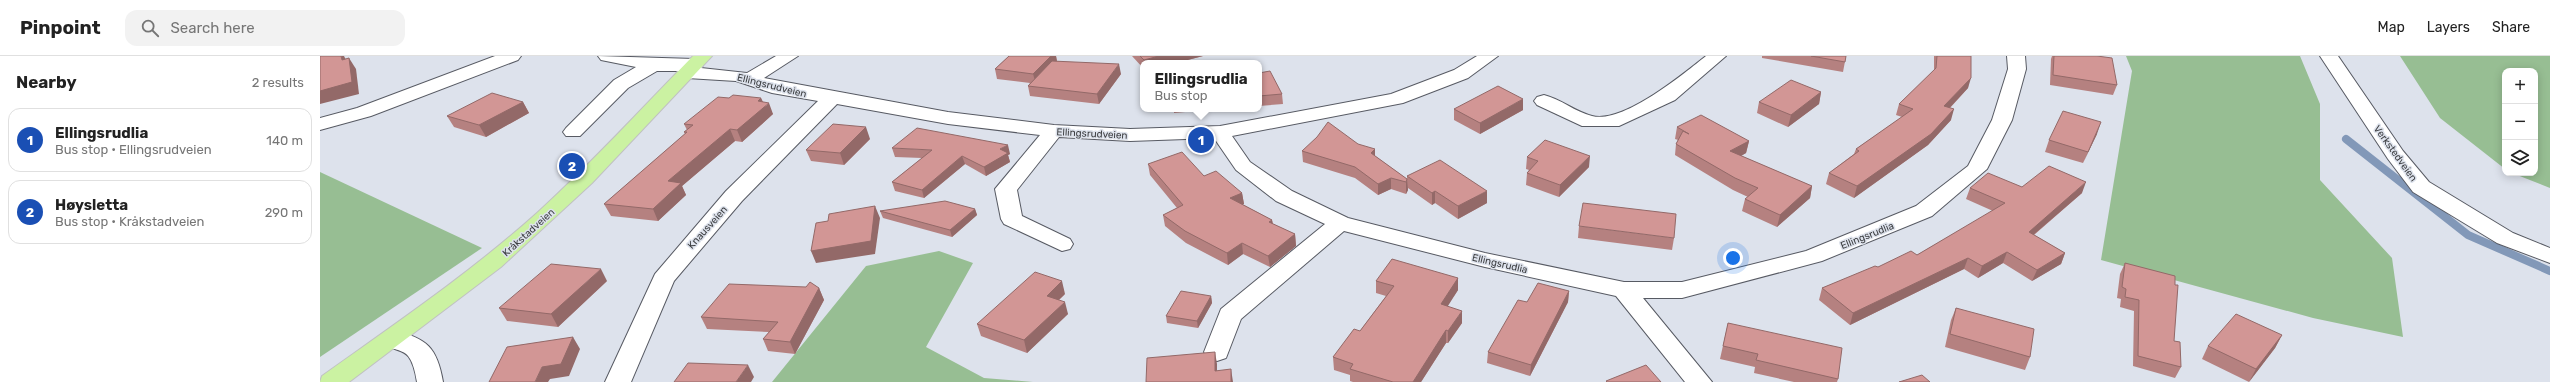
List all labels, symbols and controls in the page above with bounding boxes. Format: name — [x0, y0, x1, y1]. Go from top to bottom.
search box — [125, 10, 405, 46]
text: Pinpoint — [20, 16, 101, 39]
icon: search — [139, 17, 161, 39]
text: Search here — [171, 19, 255, 37]
text: Map — [2378, 19, 2405, 36]
text: Layers — [2427, 19, 2470, 36]
text: Share — [2492, 19, 2530, 36]
popup — [1140, 60, 1262, 112]
map controls — [2502, 68, 2538, 176]
button: + — [2502, 68, 2538, 104]
text: Ellingsrudlia — [1154, 70, 1248, 88]
text: Nearby — [16, 72, 77, 92]
street label: Ellingsrudveien — [736, 72, 808, 100]
text: 2 results — [252, 75, 304, 90]
text: Bus stop — [1154, 88, 1208, 103]
button: − — [2502, 104, 2538, 140]
street label: Verkstedveien — [2371, 123, 2419, 184]
text: Ellingsrudlia — [55, 124, 148, 142]
pin: 1 — [1188, 125, 1214, 155]
street label: Ellingsrudveien — [1056, 126, 1128, 142]
text: 1 — [27, 133, 33, 148]
text: 140 m — [266, 133, 303, 148]
button: layers — [2502, 140, 2538, 176]
text: Bus stop · Ellingsrudveien — [55, 142, 212, 157]
pin: 2 — [559, 151, 585, 181]
text: Høysletta — [55, 196, 128, 214]
street label: Knausveien — [685, 204, 730, 252]
text: 2 — [26, 205, 34, 220]
text: 290 m — [265, 205, 303, 220]
street label: Kråkstadveien — [500, 206, 557, 259]
text: Bus stop · Kråkstadveien — [55, 214, 204, 229]
street label: Ellingsrudlia — [1839, 220, 1896, 252]
your location — [1723, 248, 1743, 268]
street label: Ellingsrudlia — [1471, 252, 1529, 276]

